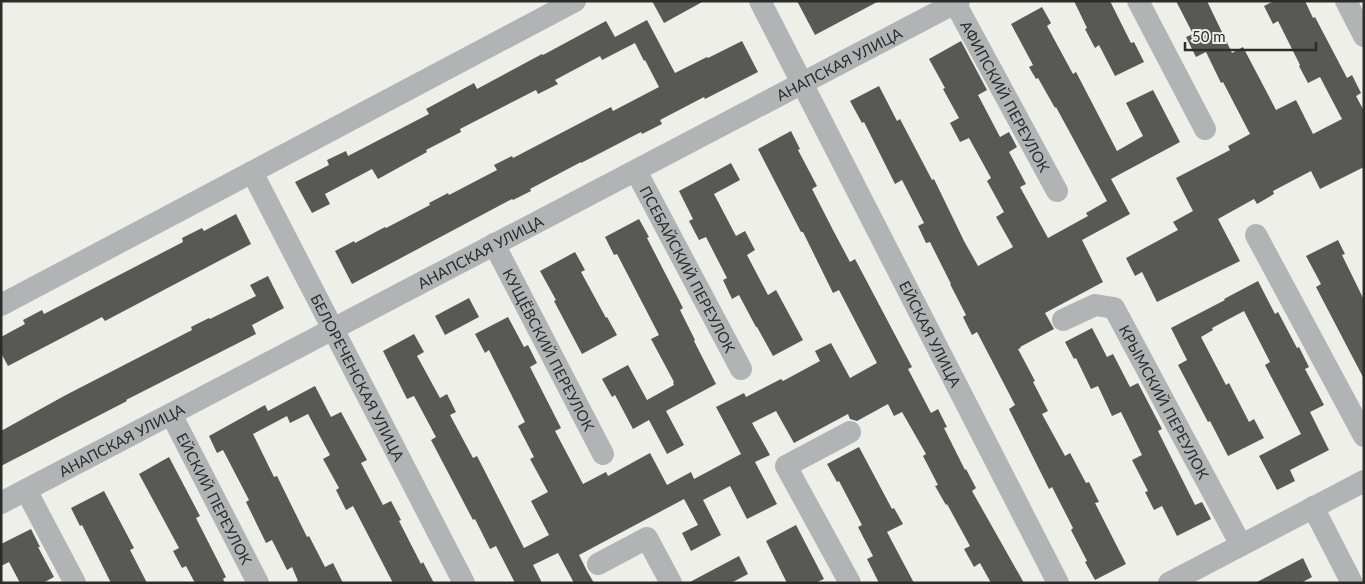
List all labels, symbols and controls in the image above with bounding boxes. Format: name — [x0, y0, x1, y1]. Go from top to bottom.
street label: АФИПСКИЙ ПЕРЕУЛОК — [957, 17, 1054, 175]
scale bar — [1185, 20, 1316, 52]
street label: АНАПСКАЯ УЛИЦА — [773, 23, 906, 104]
text: 50 m — [1192, 27, 1226, 45]
street label: ПСЕБАЙСКИЙ ПЕРЕУЛОК — [636, 183, 740, 356]
street label: АНАПСКАЯ УЛИЦА — [414, 211, 547, 292]
street label: КУЩЁВСКИЙ ПЕРЕУЛОК — [499, 265, 598, 434]
street label: ЕЙСКАЯ УЛИЦА — [896, 278, 965, 391]
street label: БЕЛОРЕЧЕНСКАЯ УЛИЦА — [307, 291, 409, 465]
street label: КРЫМСКИЙ ПЕРЕУЛОК — [1116, 322, 1213, 482]
street label: АНАПСКАЯ УЛИЦА — [56, 399, 188, 480]
street label: ЕЙСКИЙ ПЕРЕУЛОК — [173, 430, 256, 567]

